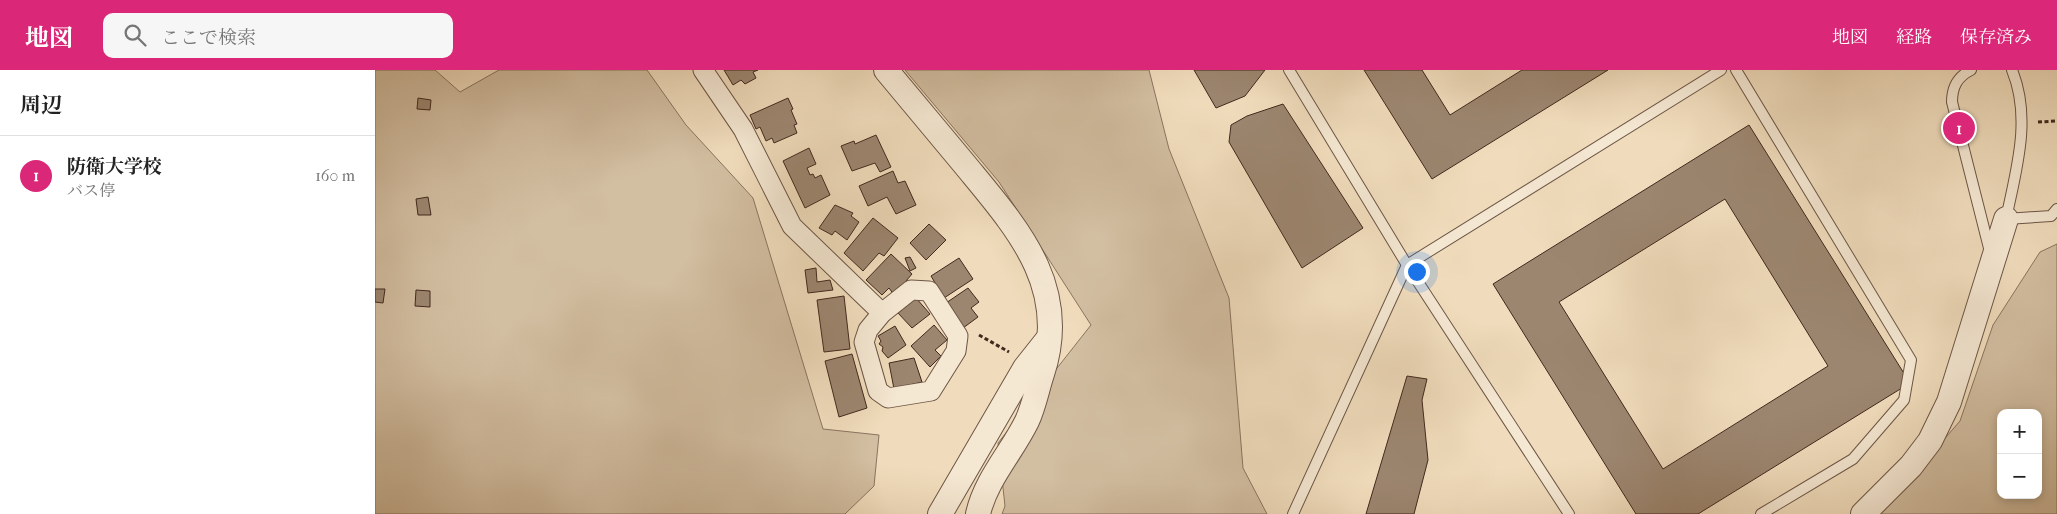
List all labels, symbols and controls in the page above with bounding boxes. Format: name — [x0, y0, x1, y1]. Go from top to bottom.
search box — [103, 13, 453, 58]
icon: search — [121, 21, 149, 49]
text: 地図 — [25, 24, 73, 52]
text: ここで検索 — [161, 27, 256, 49]
text: 地図 — [1832, 27, 1868, 48]
text: 経路 — [1896, 27, 1932, 48]
text: 保存済み — [1960, 27, 2032, 48]
text: 周辺 — [20, 93, 62, 117]
pin: 1 — [1943, 109, 1975, 147]
text: 防衛大学校 — [67, 156, 162, 178]
text: 1 — [33, 166, 39, 185]
text: 160 m — [315, 166, 355, 185]
text: バス停 — [67, 181, 115, 200]
your location — [1404, 259, 1430, 285]
map controls — [1997, 409, 2042, 499]
button: + — [1997, 409, 2042, 454]
button: − — [1997, 454, 2042, 499]

